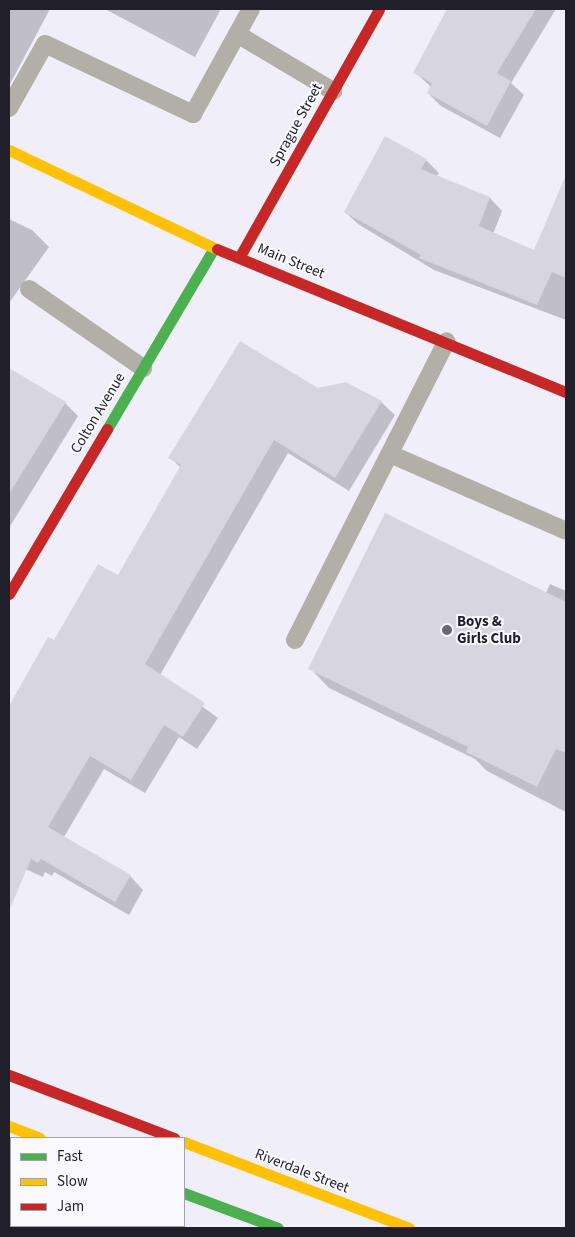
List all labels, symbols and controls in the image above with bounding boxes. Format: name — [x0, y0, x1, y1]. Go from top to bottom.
street label: Sprague Street — [266, 80, 326, 170]
street label: Main Street — [255, 239, 327, 283]
street label: Colton Avenue — [67, 369, 129, 457]
place label: Boys & Girls Club — [457, 612, 521, 647]
marker: Boys & Girls Club — [441, 624, 453, 636]
legend — [10, 1137, 185, 1227]
street label: Riverdale Street — [252, 1145, 352, 1197]
text: Fast — [57, 1146, 83, 1167]
text: Slow — [57, 1171, 88, 1192]
text: Jam — [57, 1196, 84, 1217]

